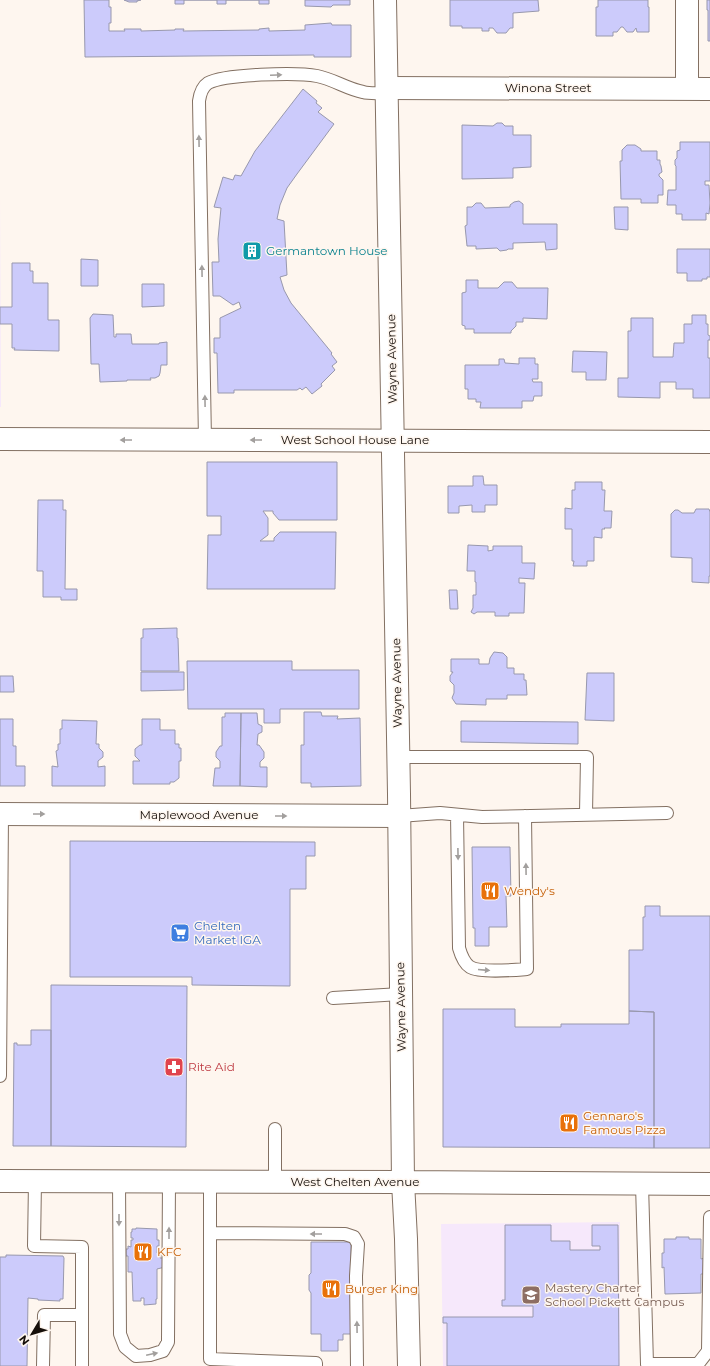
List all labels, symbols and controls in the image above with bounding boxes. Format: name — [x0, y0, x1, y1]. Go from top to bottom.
one-way arrow — [270, 71, 282, 78]
street label: Winona Street — [505, 80, 591, 95]
one-way arrow — [196, 135, 203, 147]
building icon: Germantown House — [241, 240, 263, 262]
place label: Germantown House — [266, 243, 387, 258]
one-way arrow — [199, 264, 205, 277]
street label: Wayne Avenue — [383, 314, 400, 404]
one-way arrow — [202, 394, 208, 407]
street label: West School House Lane — [281, 432, 429, 447]
one-way arrow — [119, 437, 132, 443]
one-way arrow — [249, 437, 262, 443]
street label: Wayne Avenue — [388, 638, 405, 728]
street label: Maplewood Avenue — [139, 807, 259, 822]
one-way arrow — [33, 811, 46, 817]
one-way arrow — [275, 813, 288, 819]
one-way arrow — [455, 848, 461, 861]
one-way arrow — [523, 862, 529, 875]
restaurant icon: Wendy's — [479, 880, 501, 902]
place label: Wendy's — [504, 883, 555, 898]
place label: Chelten Market IGA — [194, 918, 261, 947]
supermarket icon: Chelten Market IGA — [169, 922, 191, 944]
street label: Wayne Avenue — [392, 962, 409, 1052]
one-way arrow — [478, 966, 490, 973]
pharmacy icon: Rite Aid — [163, 1056, 185, 1078]
place label: Rite Aid — [188, 1059, 235, 1074]
place label: Gennaro's Famous Pizza — [583, 1108, 666, 1137]
restaurant icon: Gennaro's Famous Pizza — [558, 1112, 580, 1134]
street label: West Chelten Avenue — [290, 1174, 420, 1189]
one-way arrow — [116, 1214, 122, 1227]
one-way arrow — [166, 1226, 172, 1239]
one-way arrow — [309, 1231, 322, 1237]
restaurant icon: KFC — [132, 1241, 154, 1263]
place label: KFC — [157, 1244, 182, 1259]
restaurant icon: Burger King — [320, 1278, 342, 1300]
place label: Mastery Charter School Pickett Campus — [545, 1280, 684, 1309]
place label: Burger King — [345, 1281, 418, 1296]
school or university icon: Mastery Charter School Pickett Campus — [520, 1284, 542, 1306]
north arrow — [12, 1314, 52, 1354]
one-way arrow — [354, 1320, 360, 1333]
text: N — [16, 1332, 32, 1348]
one-way arrow — [146, 1350, 159, 1356]

